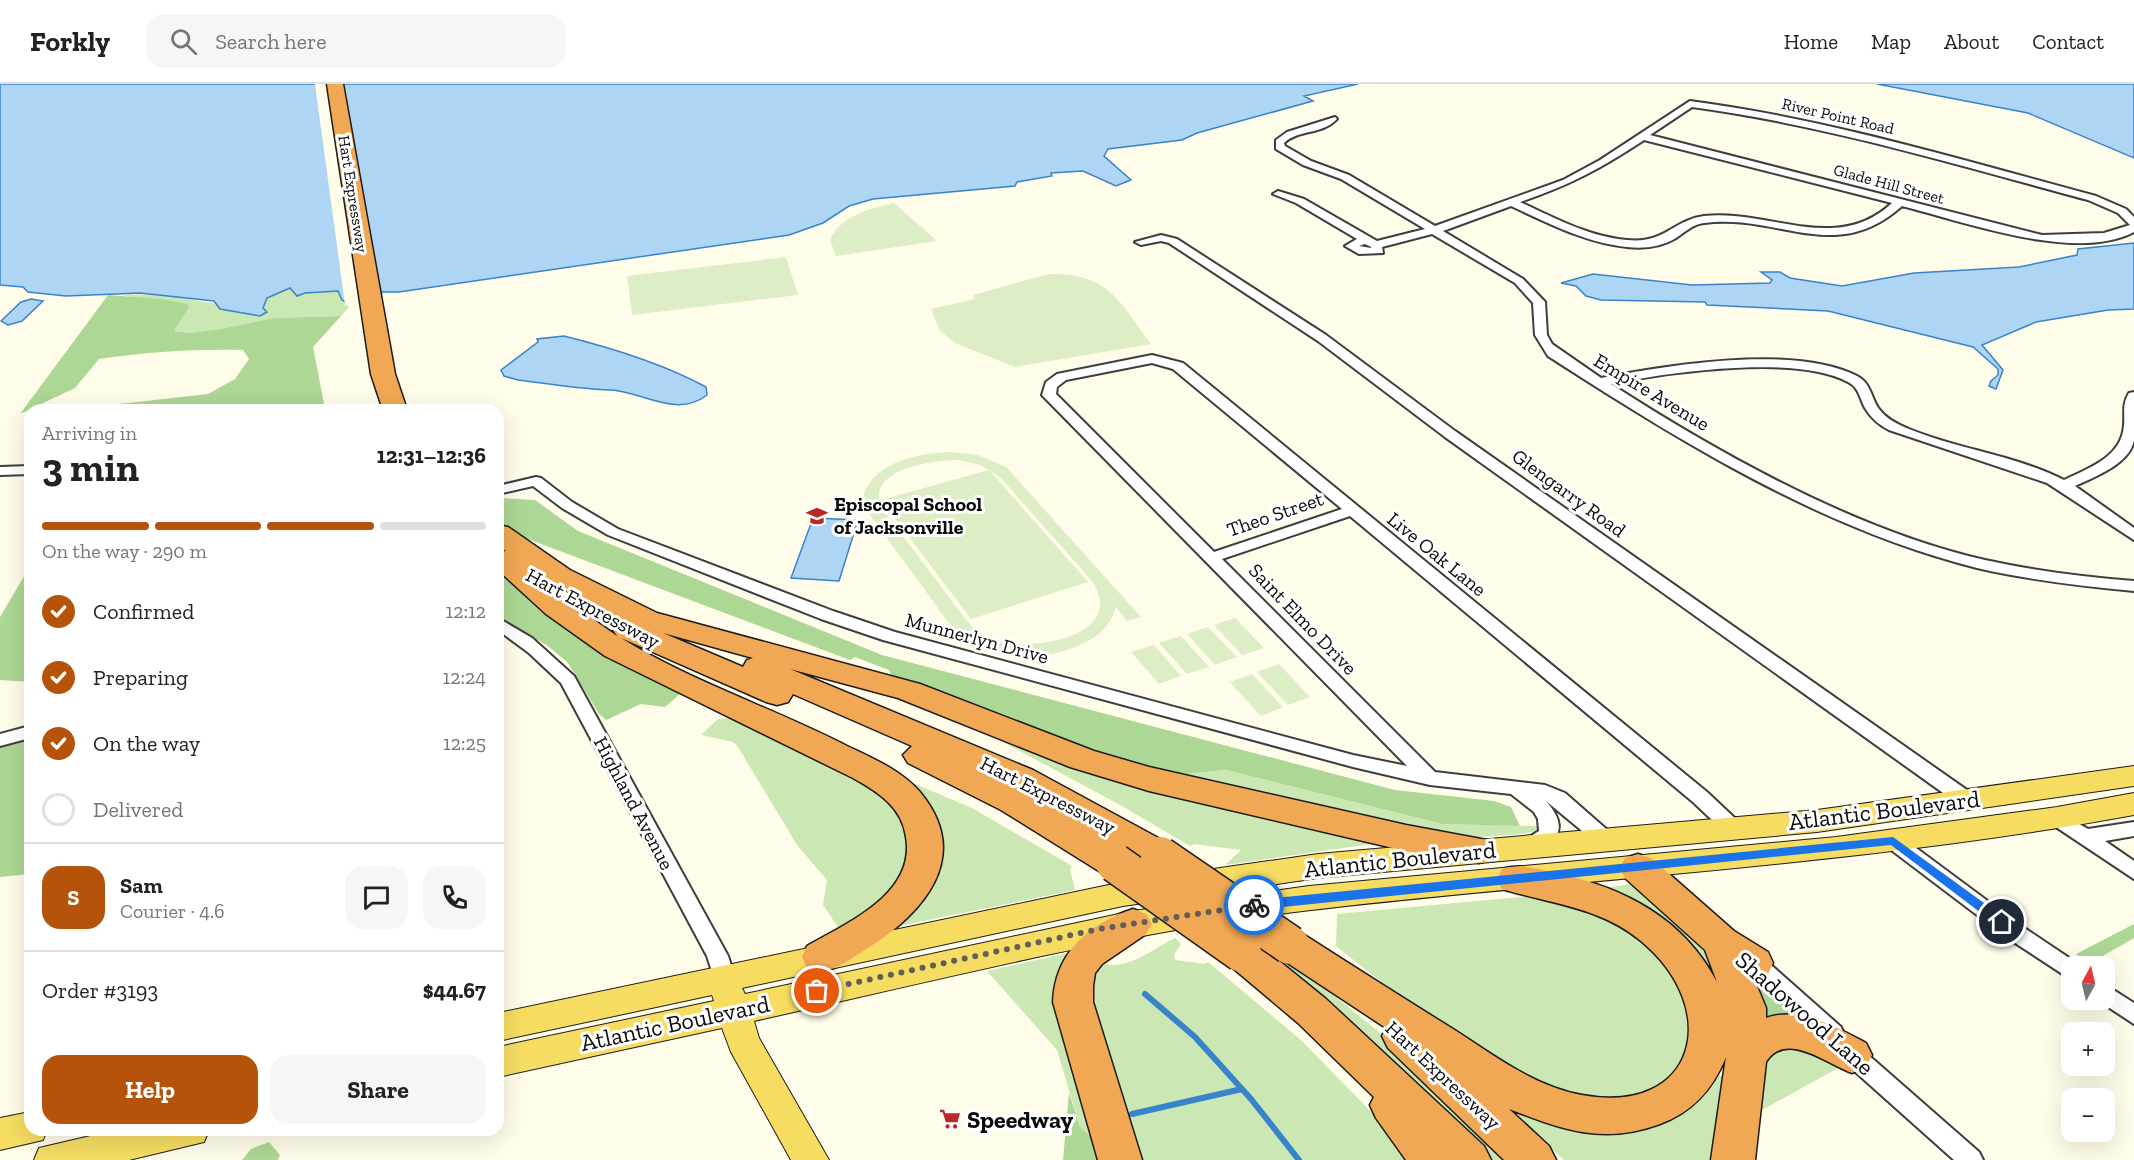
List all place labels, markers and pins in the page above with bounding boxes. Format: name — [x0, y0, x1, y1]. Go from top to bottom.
place label: Episcopal School of Jacksonville — [834, 492, 982, 539]
school or university icon: Episcopal School of Jacksonville — [805, 504, 829, 528]
pin — [1976, 896, 2027, 947]
pin — [791, 965, 842, 1016]
place label: Speedway — [967, 1105, 1074, 1134]
supermarket icon: Speedway — [938, 1107, 962, 1131]

